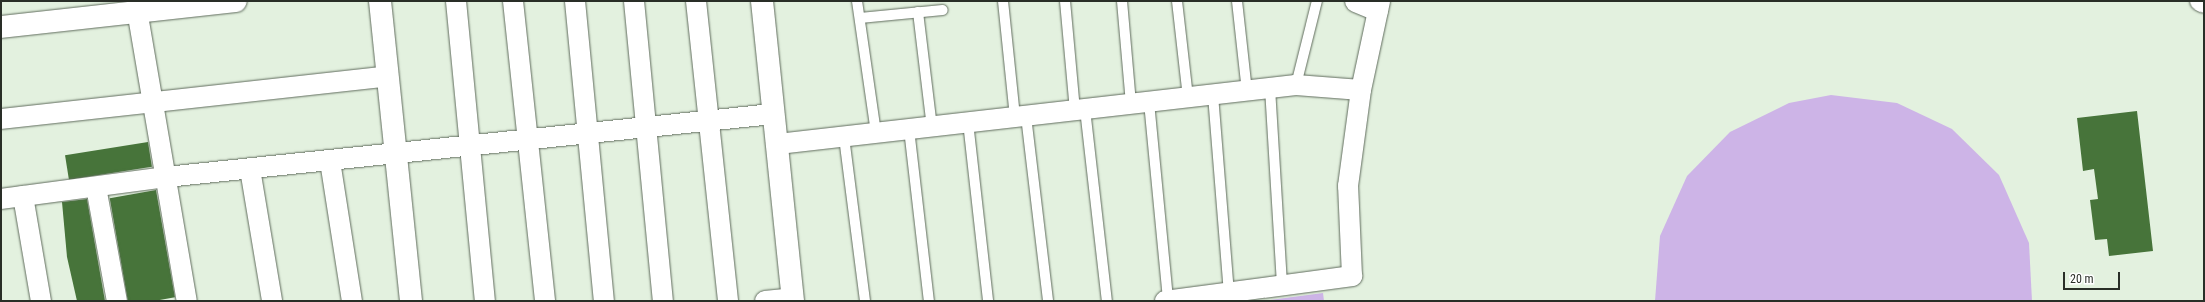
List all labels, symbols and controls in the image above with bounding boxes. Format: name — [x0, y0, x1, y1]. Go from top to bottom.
scale bar — [2065, 264, 2122, 290]
text: 20 m — [2070, 272, 2094, 286]

